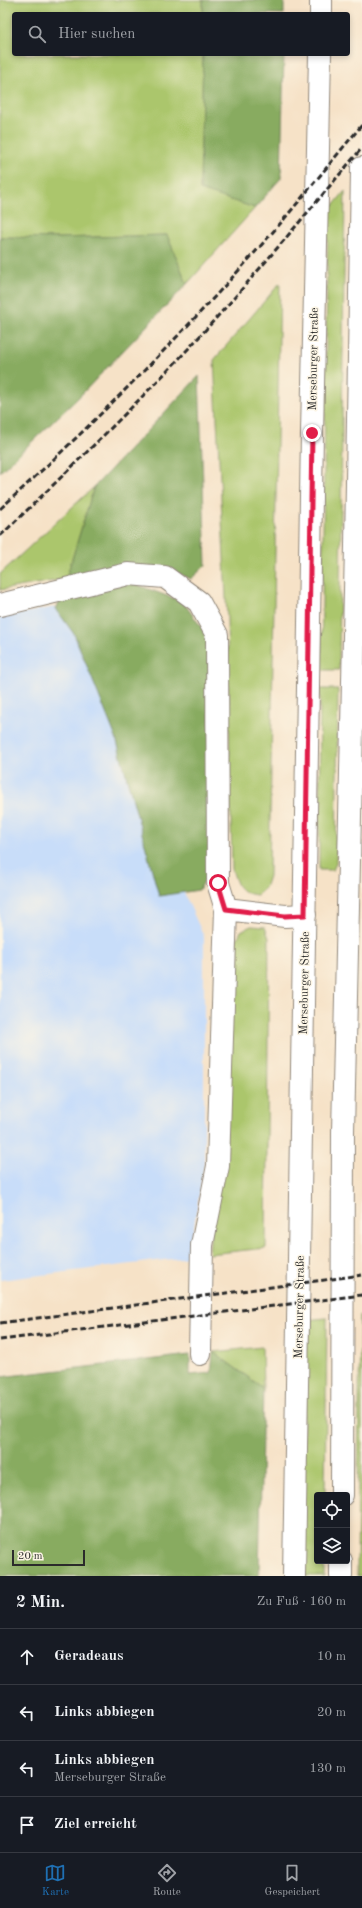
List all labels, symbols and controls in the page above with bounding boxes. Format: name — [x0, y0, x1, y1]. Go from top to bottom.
search box — [12, 12, 350, 56]
icon: search — [26, 23, 48, 45]
text: Hier suchen — [58, 27, 135, 42]
street label: Merseburger Straße — [307, 307, 321, 411]
route end — [303, 424, 321, 442]
route start — [209, 874, 227, 892]
street label: Merseburger Straße — [298, 931, 312, 1035]
street label: Merseburger Straße — [293, 1255, 307, 1359]
map controls — [314, 1492, 350, 1564]
button: locate — [314, 1492, 350, 1528]
button: layers — [314, 1528, 350, 1564]
scale bar — [12, 1548, 85, 1567]
text: 20 m — [18, 1551, 43, 1562]
text: 2 Min. — [16, 1594, 65, 1611]
text: Zu Fuß · 160 m — [257, 1595, 346, 1608]
icon: ahead — [16, 1646, 38, 1668]
text: Geradeaus — [54, 1649, 123, 1664]
text: 10 m — [317, 1650, 346, 1663]
icon: left — [16, 1702, 38, 1724]
text: Links abbiegen — [54, 1705, 155, 1720]
text: 20 m — [317, 1706, 346, 1719]
text: Links abbiegen — [54, 1753, 155, 1768]
icon: left — [16, 1758, 38, 1780]
text: 130 m — [309, 1762, 346, 1775]
text: Merseburger Straße — [54, 1771, 166, 1784]
icon: arrive — [16, 1814, 38, 1836]
text: Ziel erreicht — [54, 1817, 137, 1832]
tab: Karte — [42, 1862, 69, 1900]
tab: Route — [153, 1862, 181, 1900]
tab: Gespeichert — [264, 1862, 320, 1900]

